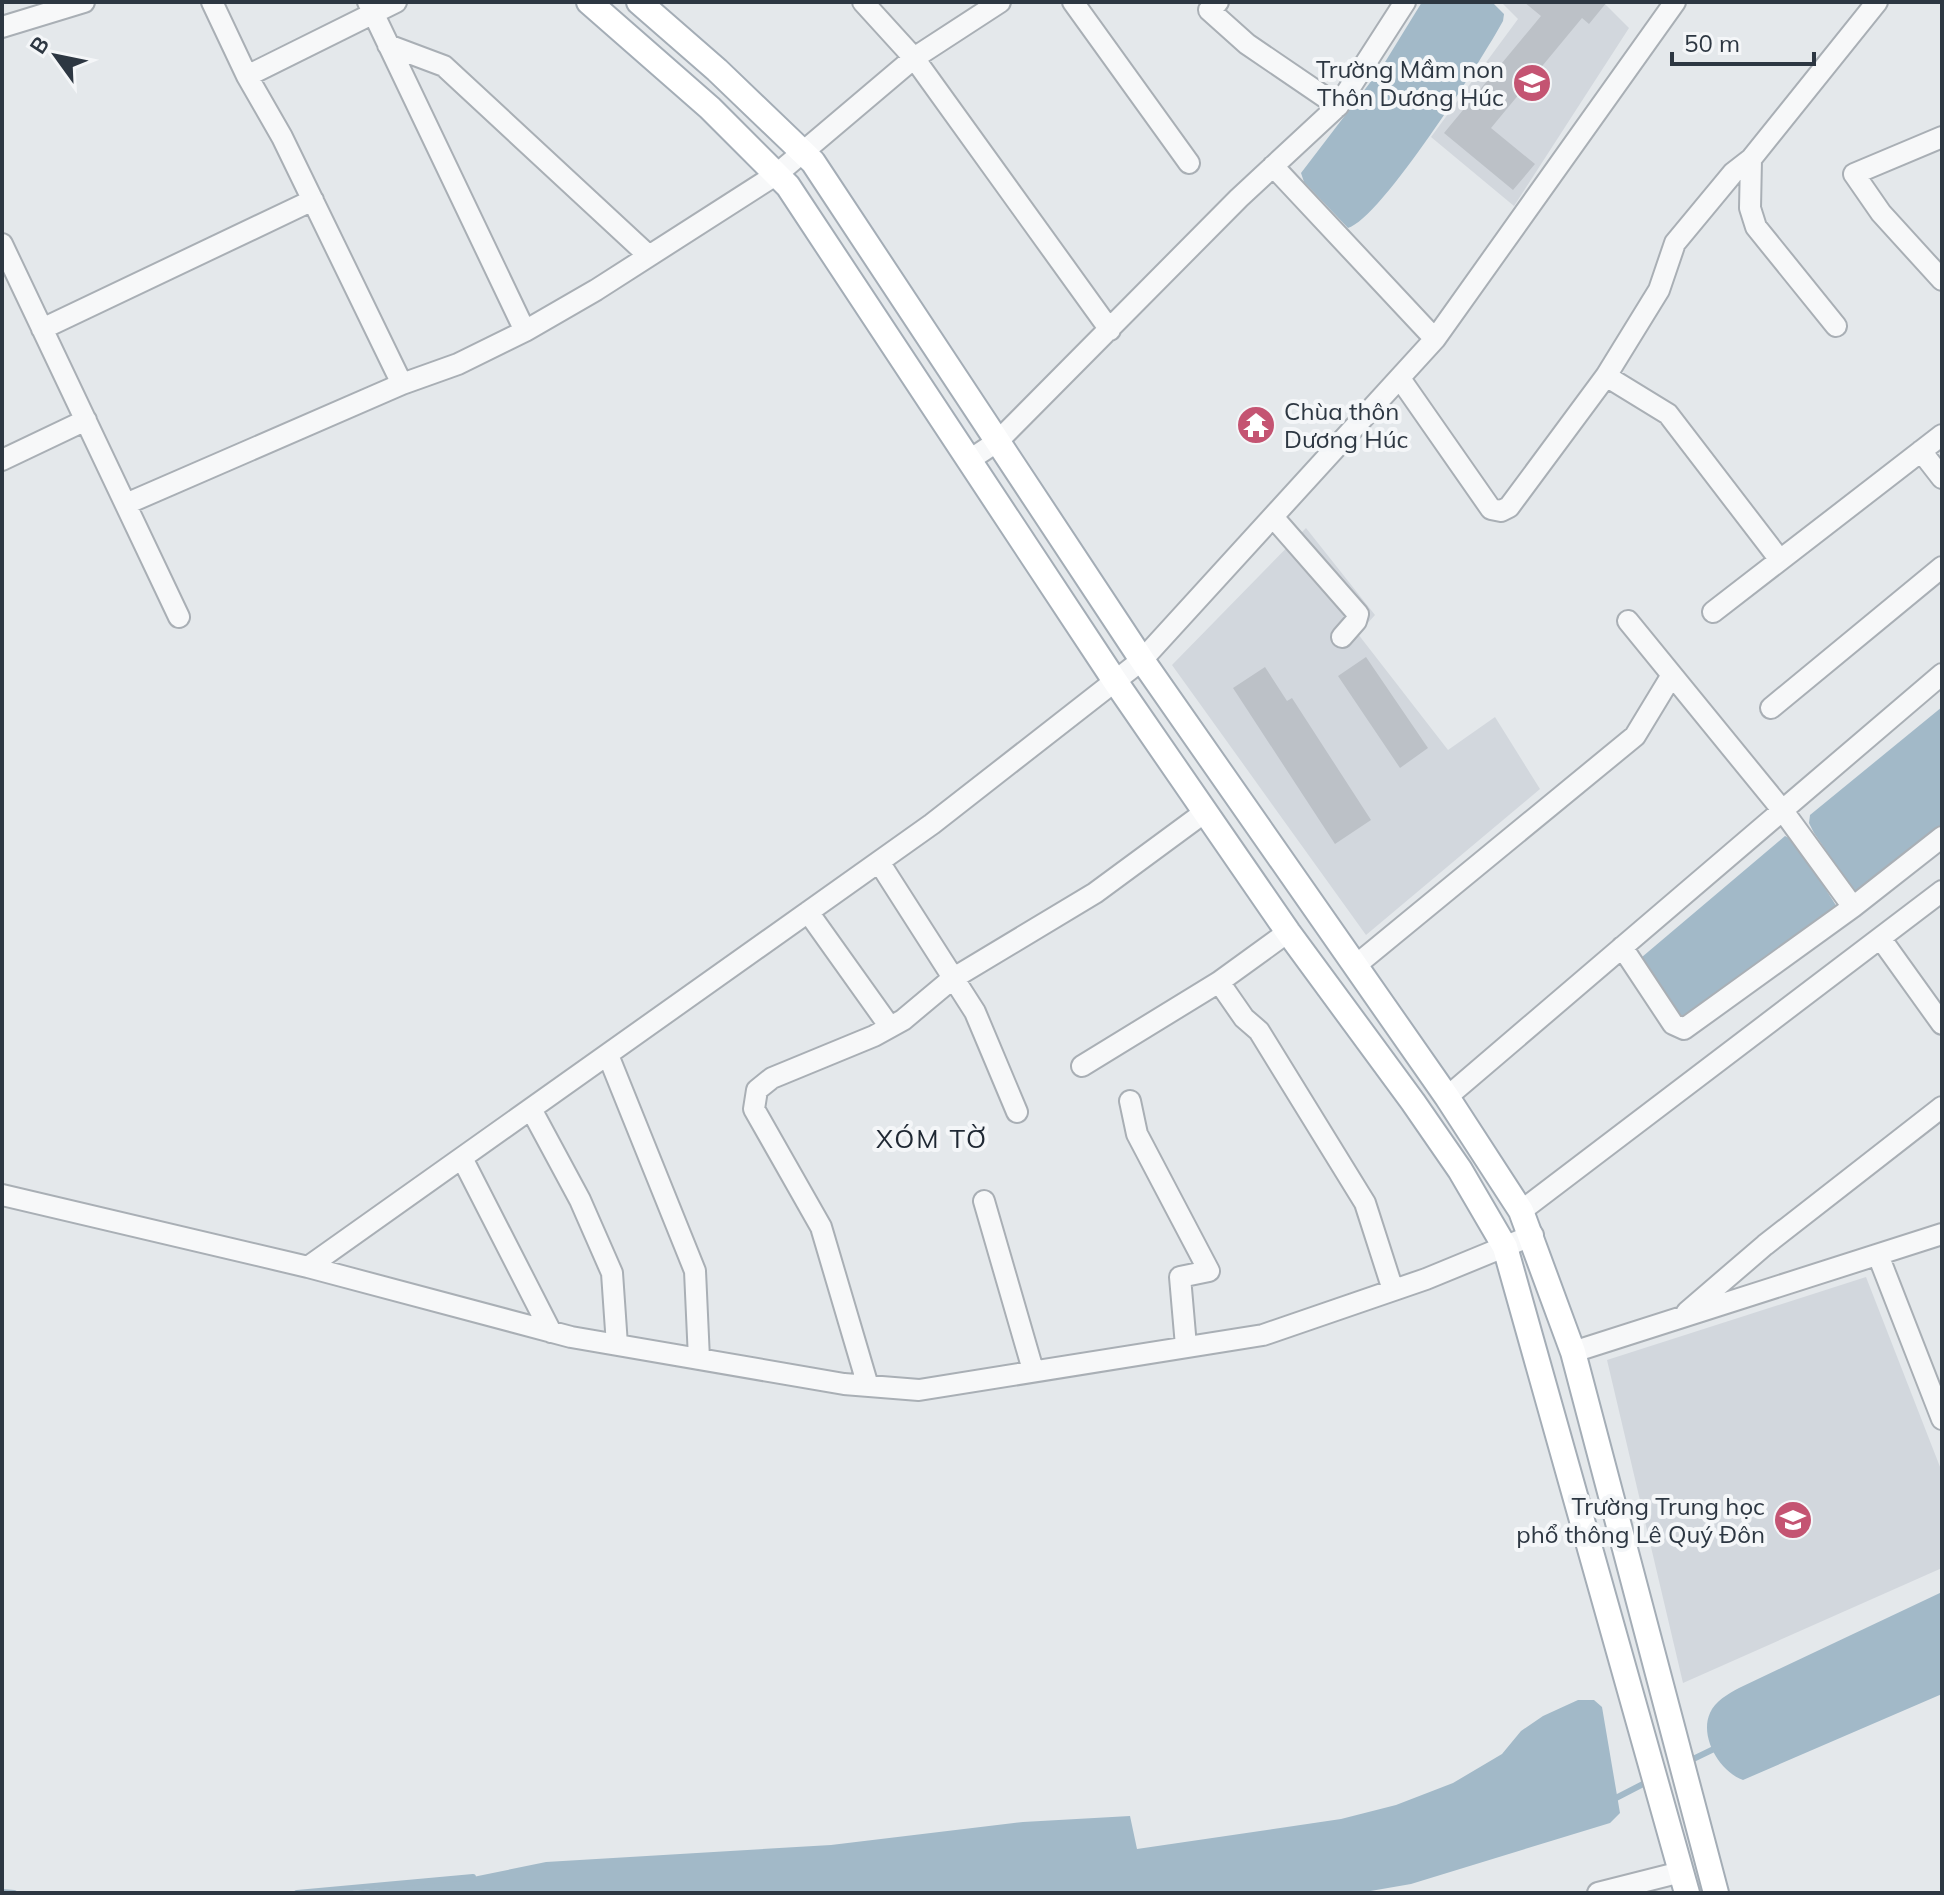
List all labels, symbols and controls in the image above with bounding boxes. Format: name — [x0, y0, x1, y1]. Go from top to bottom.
north arrow — [16, 16, 96, 96]
scale bar — [1672, 16, 1814, 66]
text: 50 m — [1684, 28, 1740, 58]
text: B — [23, 31, 55, 59]
place label: Trường Mầm non Thôn Dương Húc — [1316, 54, 1504, 112]
school or university icon: Trường Mầm non Thôn Dương Húc — [1511, 62, 1553, 104]
place label: Chùa thôn Dương Húc — [1284, 396, 1409, 454]
temple icon: Chùa thôn Dương Húc — [1235, 404, 1277, 446]
district label: XÓM TỜ — [876, 1122, 988, 1155]
place label: Trường Trung học phổ thông Lê Quý Đôn — [1516, 1491, 1765, 1549]
school or university icon: Trường Trung học phổ thông Lê Quý Đôn — [1772, 1499, 1814, 1541]

